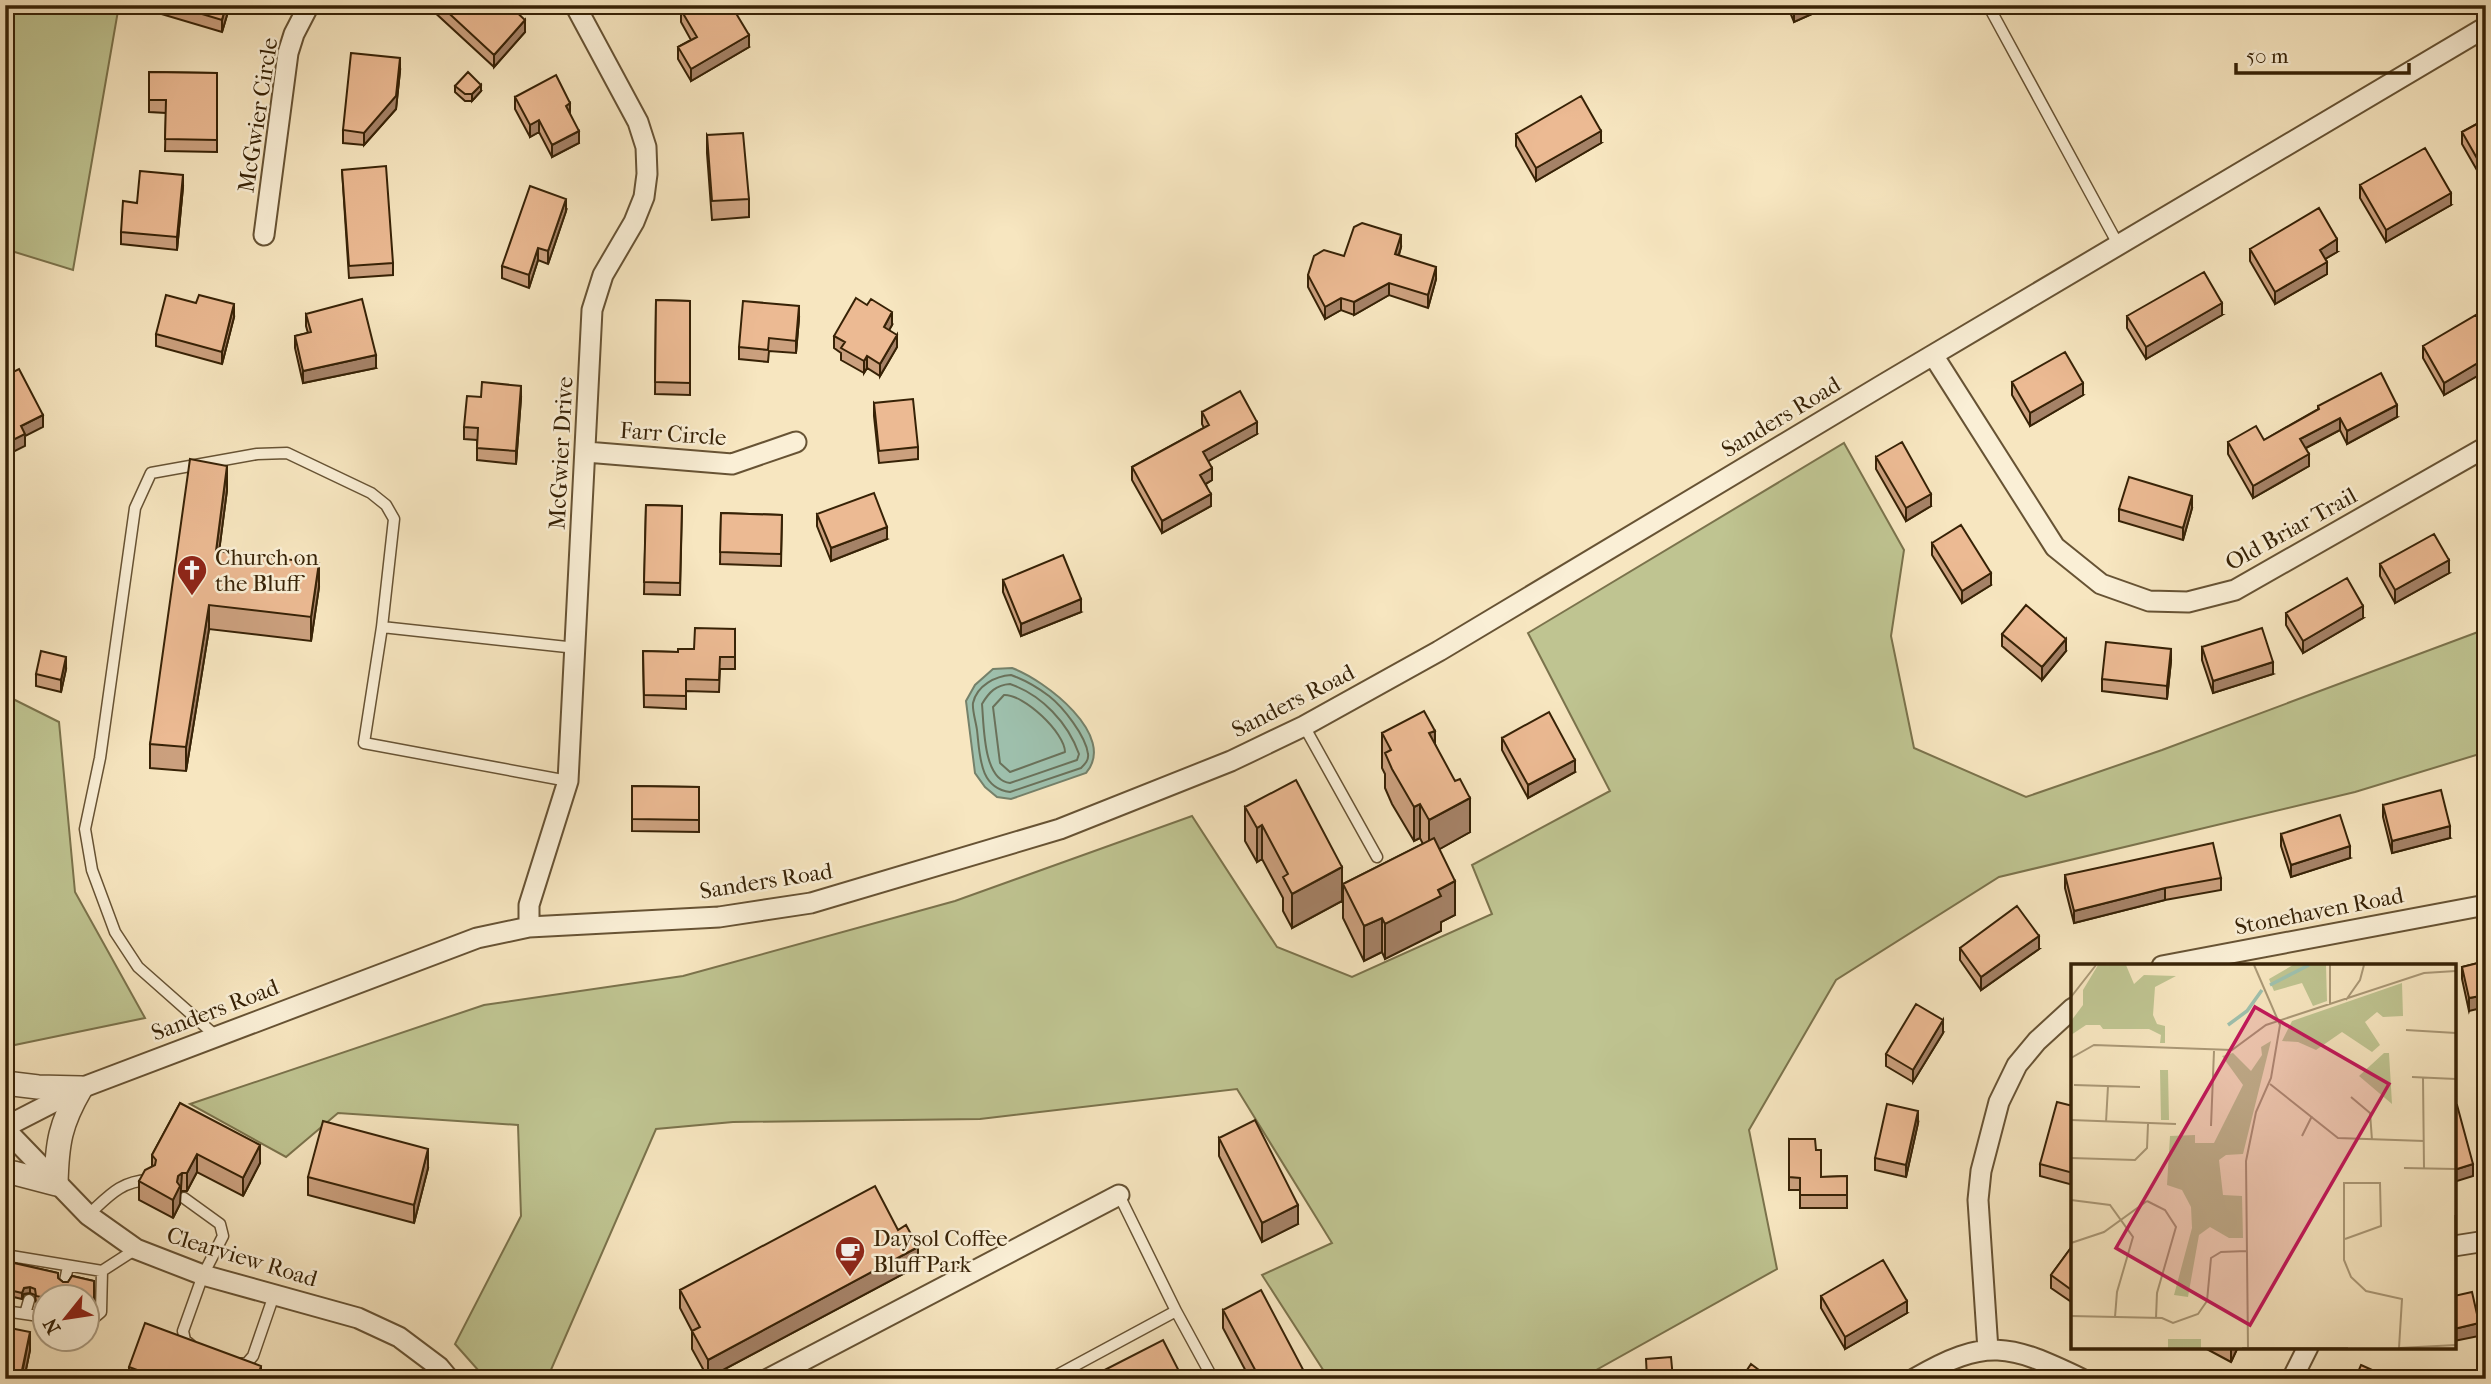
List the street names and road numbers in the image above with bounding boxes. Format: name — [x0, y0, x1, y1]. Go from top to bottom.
street label: McGwier Circle — [232, 36, 284, 194]
street label: Sanders Road — [1717, 371, 1846, 463]
street label: McGwier Drive — [544, 376, 578, 530]
street label: Farr Circle — [619, 417, 727, 451]
street label: Old Briar Trail — [2220, 481, 2362, 576]
street label: Sanders Road — [1227, 658, 1359, 743]
street label: Sanders Road — [698, 857, 835, 905]
street label: Stonehaven Road — [2232, 881, 2406, 941]
street label: Sanders Road — [148, 973, 283, 1047]
street label: Clearview Road — [163, 1221, 321, 1293]

